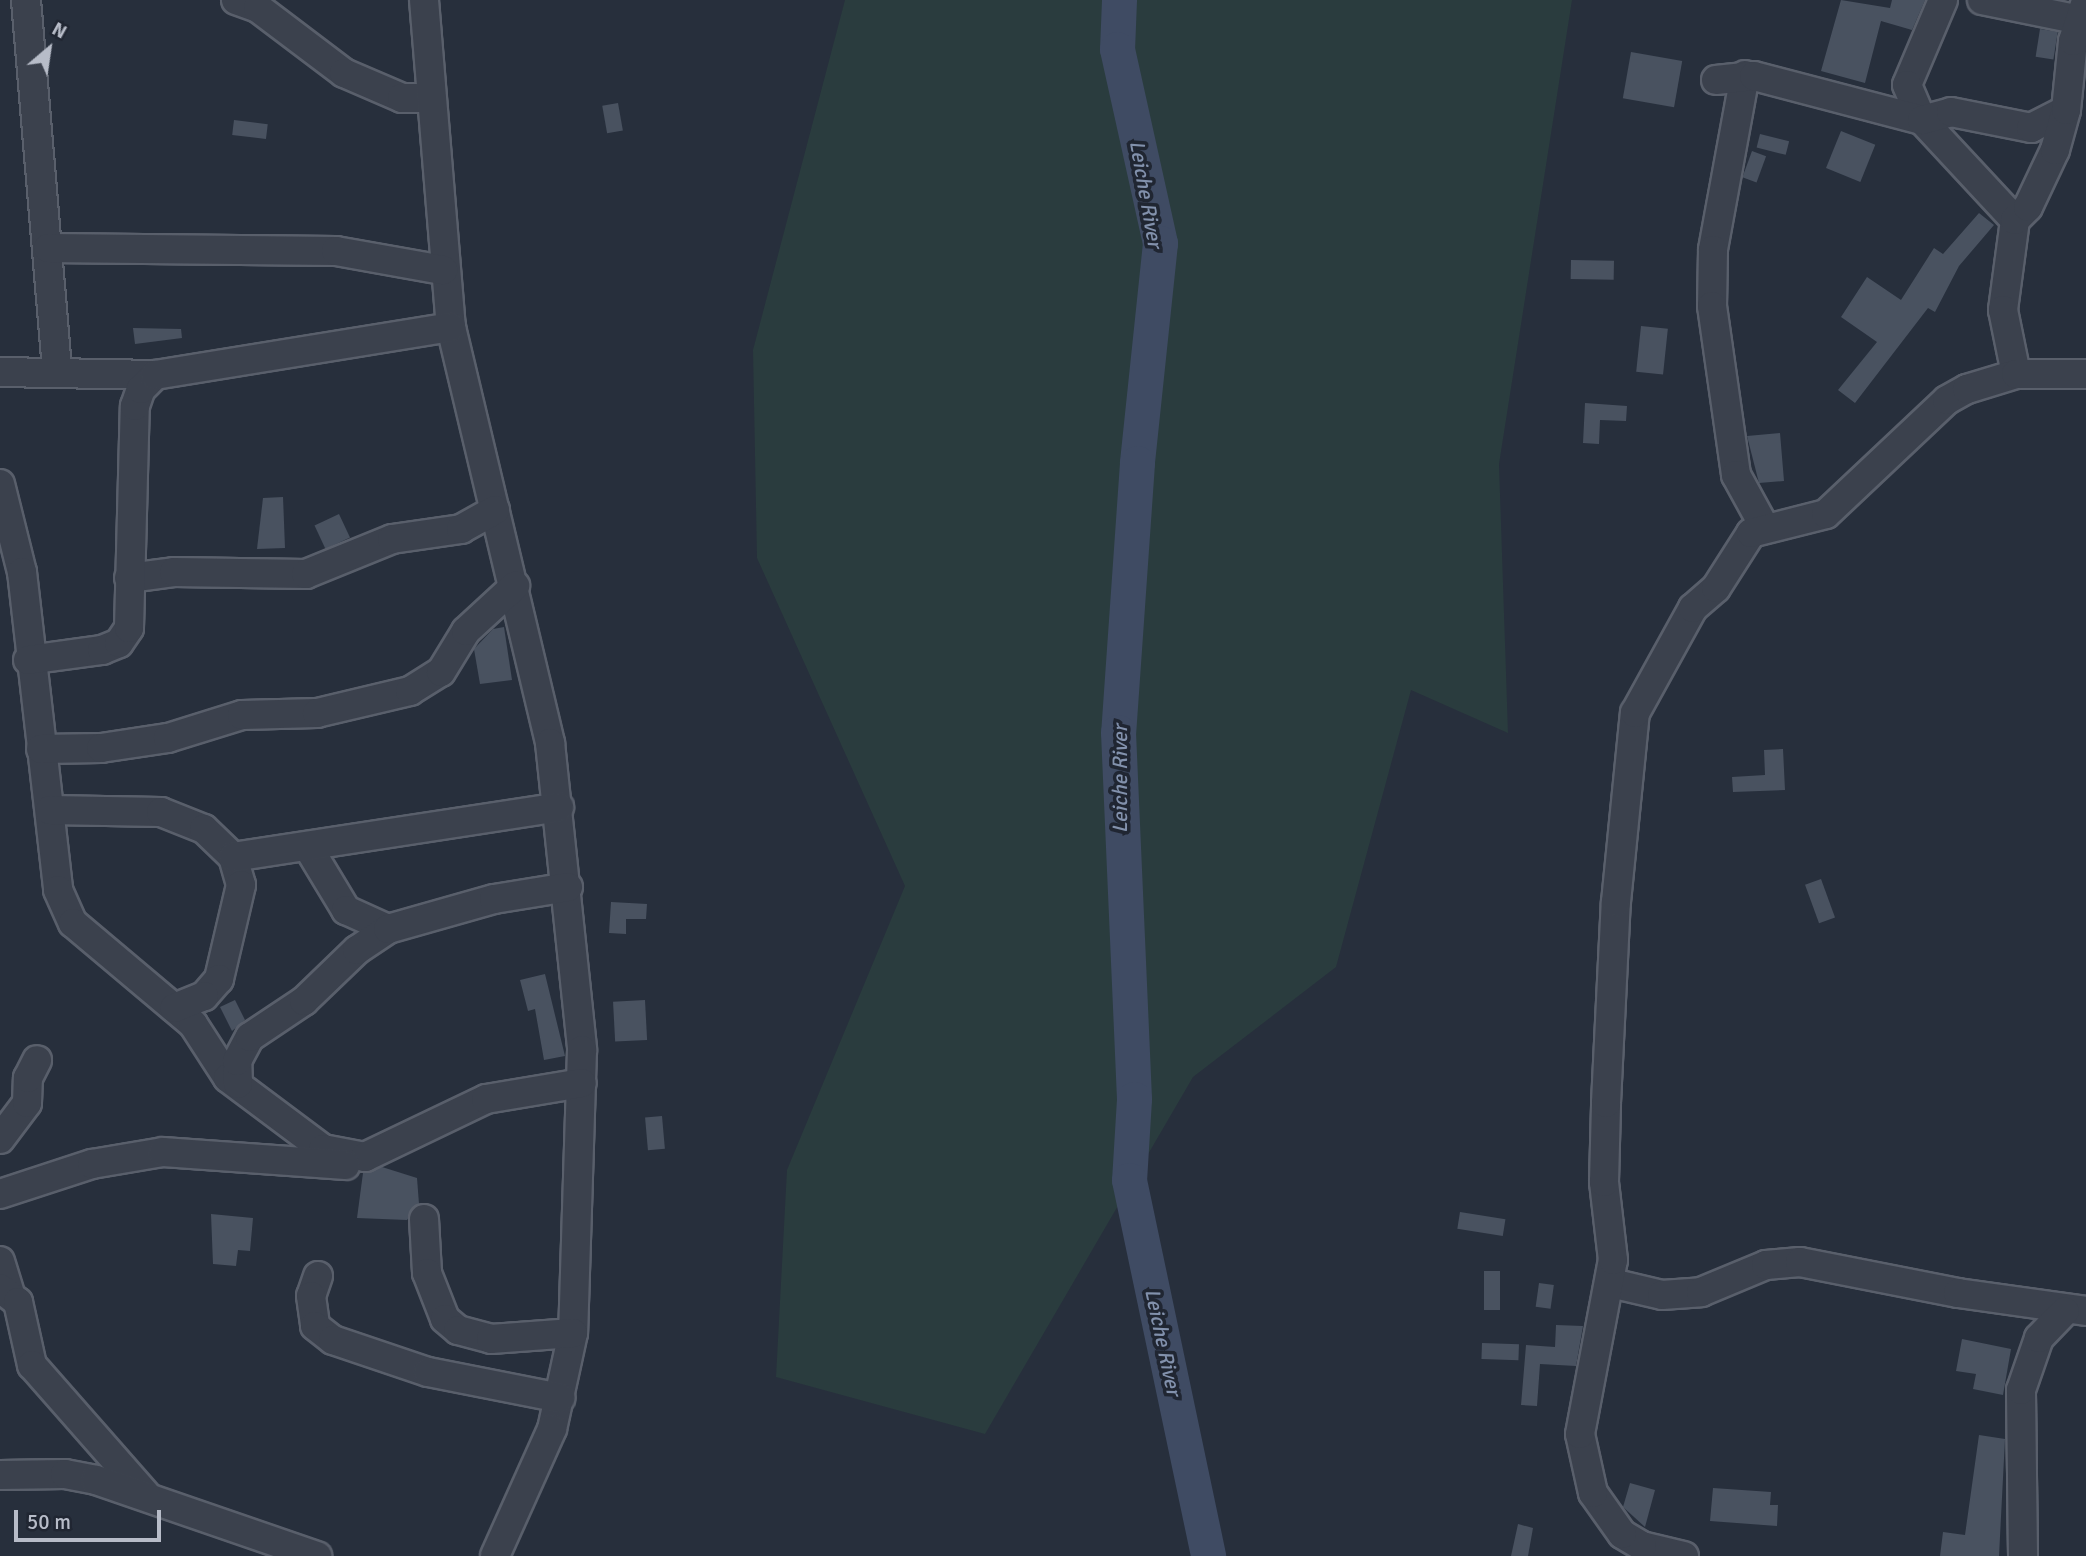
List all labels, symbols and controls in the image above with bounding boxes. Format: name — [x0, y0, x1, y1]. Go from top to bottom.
north arrow — [14, 14, 84, 84]
text: N — [48, 17, 71, 44]
water label: Leiche River — [1124, 138, 1168, 250]
water label: Leiche River — [1107, 725, 1133, 833]
water label: Leiche River — [1139, 1286, 1187, 1398]
scale bar — [18, 1496, 164, 1540]
text: 50 m — [27, 1509, 71, 1535]

